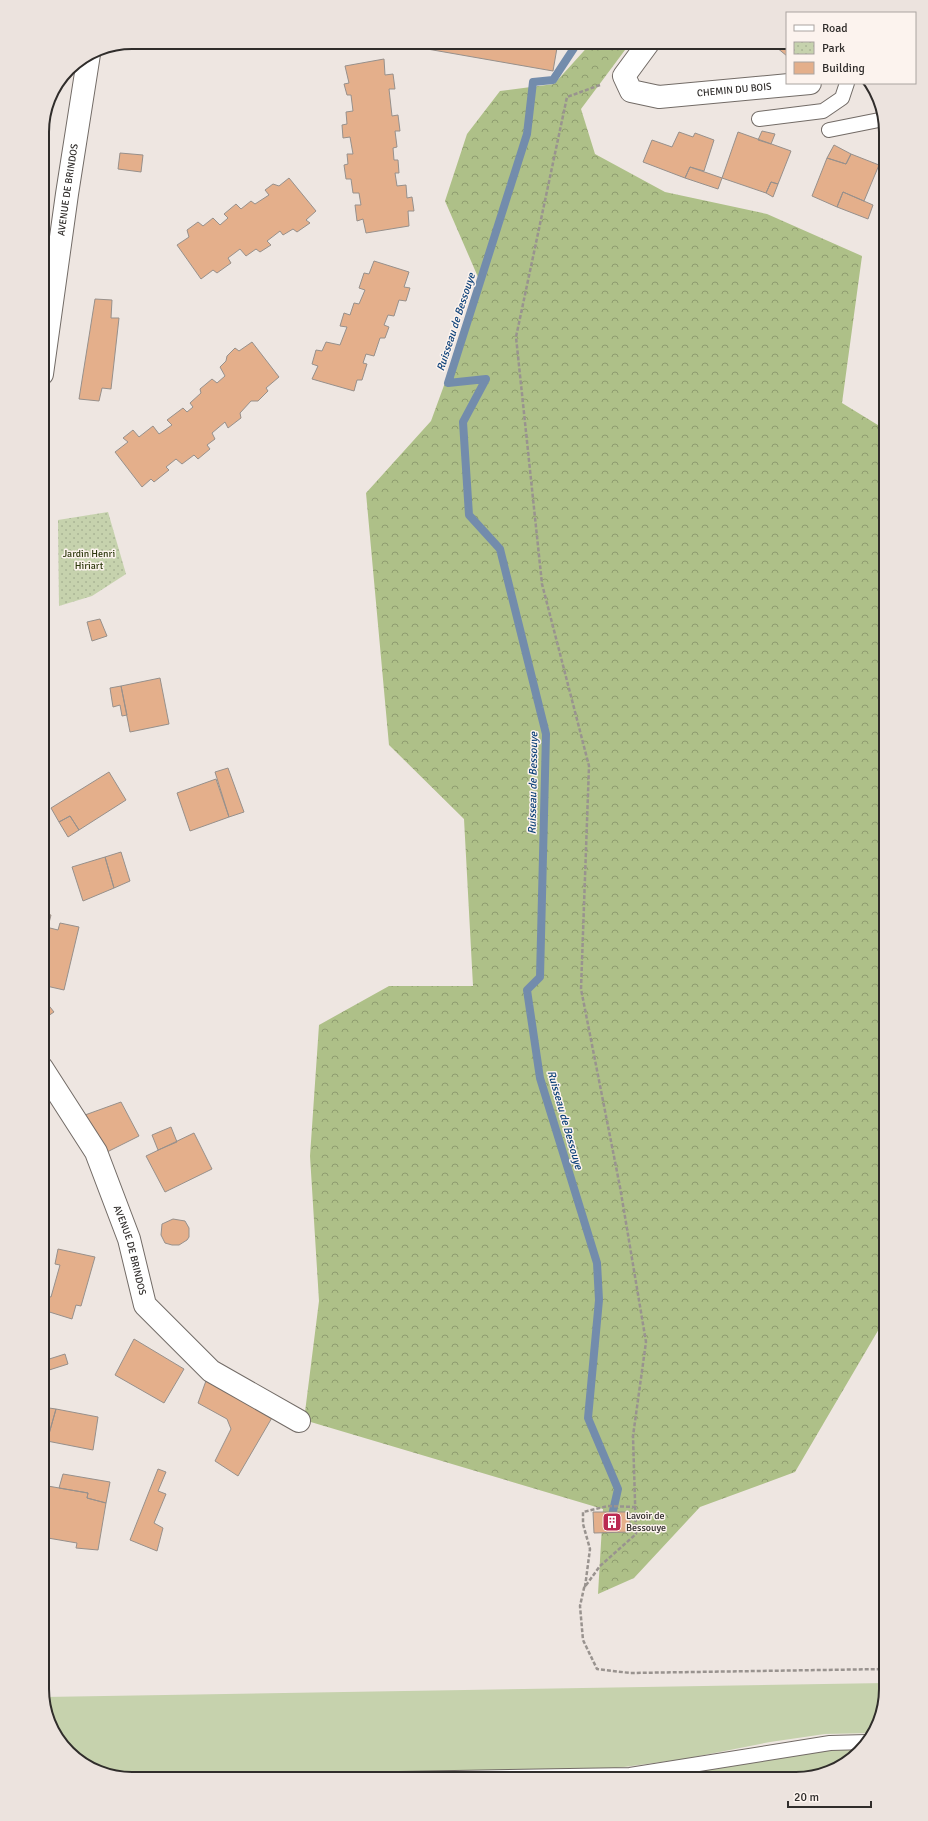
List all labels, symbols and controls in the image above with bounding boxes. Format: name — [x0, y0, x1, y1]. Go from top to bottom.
legend — [786, 12, 916, 84]
text: Road — [822, 21, 848, 36]
text: Park — [822, 41, 845, 56]
text: Building — [822, 61, 865, 76]
street label: CHEMIN DU BOIS — [696, 81, 773, 99]
street label: AVENUE DE BRINDOS — [55, 142, 81, 237]
water label: Ruisseau de Bessouye — [434, 271, 478, 373]
park label: Jardin Henri Hiriart — [63, 548, 115, 572]
water label: Ruisseau de Bessouye — [526, 731, 540, 834]
water label: Ruisseau de Bessouye — [545, 1069, 585, 1171]
street label: AVENUE DE BRINDOS — [111, 1204, 149, 1297]
place label: Lavoir de Bessouye — [626, 1510, 666, 1534]
building icon: Lavoir de Bessouye — [601, 1511, 623, 1533]
scale bar — [788, 1783, 871, 1809]
text: 20 m — [794, 1790, 819, 1805]

